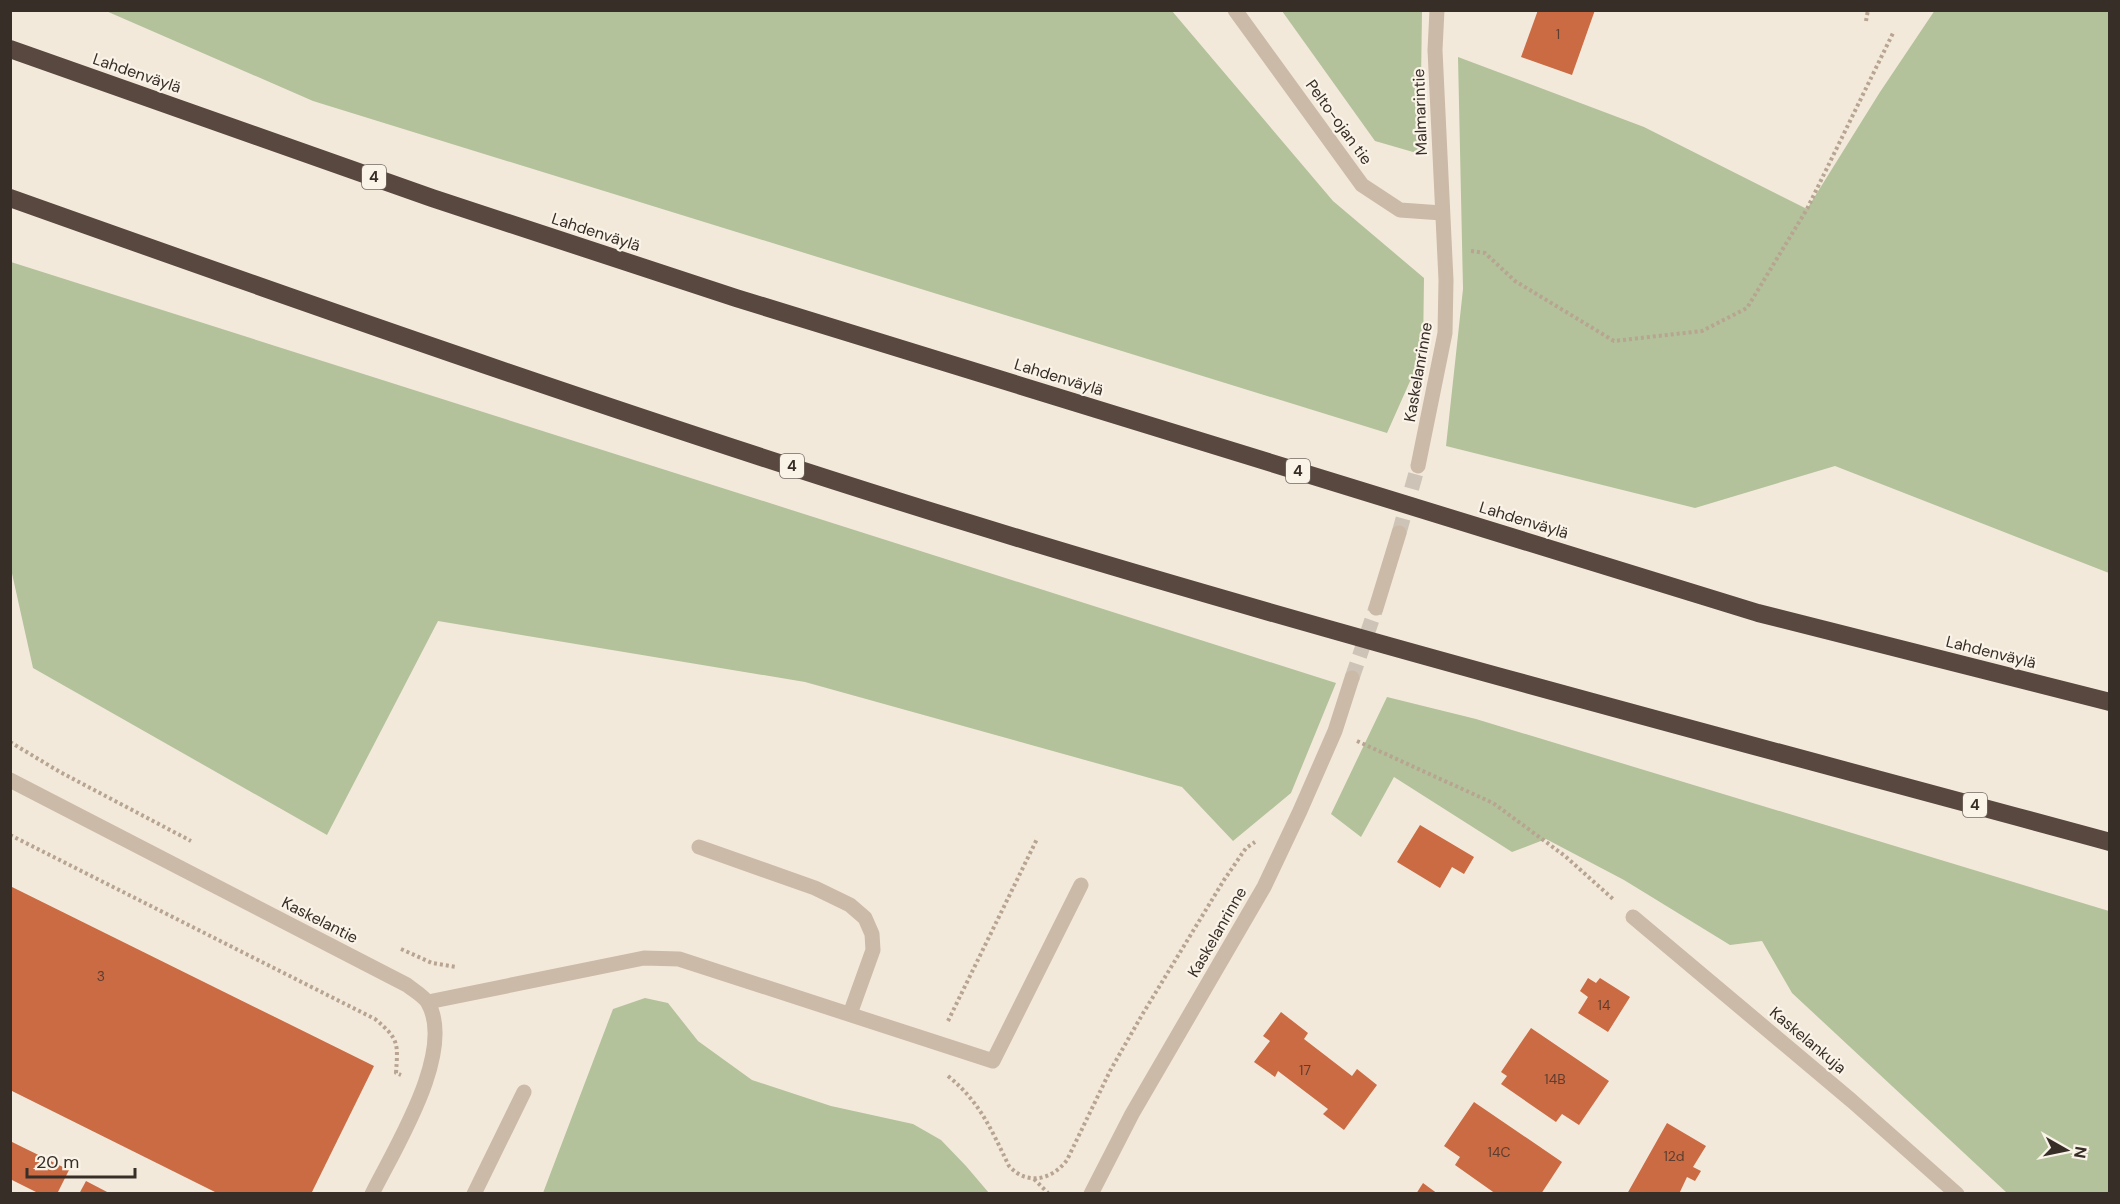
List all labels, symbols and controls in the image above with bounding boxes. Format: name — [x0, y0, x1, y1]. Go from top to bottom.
house number: 1 — [1556, 25, 1560, 43]
street label: Lahdenväylä — [90, 48, 184, 98]
street label: Malmarintie — [1408, 68, 1432, 156]
street label: Pelto-ojan tie — [1301, 75, 1377, 169]
road number: 4 — [362, 165, 386, 189]
street label: Lahdenväylä — [549, 208, 643, 256]
street label: Kaskelanrinne — [1399, 320, 1437, 424]
street label: Lahdenväylä — [1012, 353, 1106, 401]
road number: 4 — [780, 454, 804, 478]
road number: 4 — [1286, 459, 1310, 483]
street label: Lahdenväylä — [1477, 496, 1571, 544]
street label: Lahdenväylä — [1944, 631, 2038, 673]
road number: 4 — [1963, 793, 1987, 817]
street label: Kaskelanrinne — [1183, 883, 1251, 981]
street label: Kaskelantie — [278, 892, 362, 948]
house number: 3 — [97, 967, 105, 985]
house number: 14 — [1598, 996, 1611, 1014]
street label: Kaskelankuja — [1765, 1002, 1851, 1078]
house number: 17 — [1299, 1061, 1311, 1079]
house number: 14B — [1544, 1070, 1566, 1088]
north arrow — [2036, 1120, 2096, 1180]
scale bar — [27, 1141, 135, 1179]
house number: 14C — [1488, 1143, 1510, 1161]
text: N — [2069, 1145, 2092, 1160]
house number: 12d — [1664, 1147, 1684, 1165]
text: 20 m — [36, 1150, 79, 1174]

